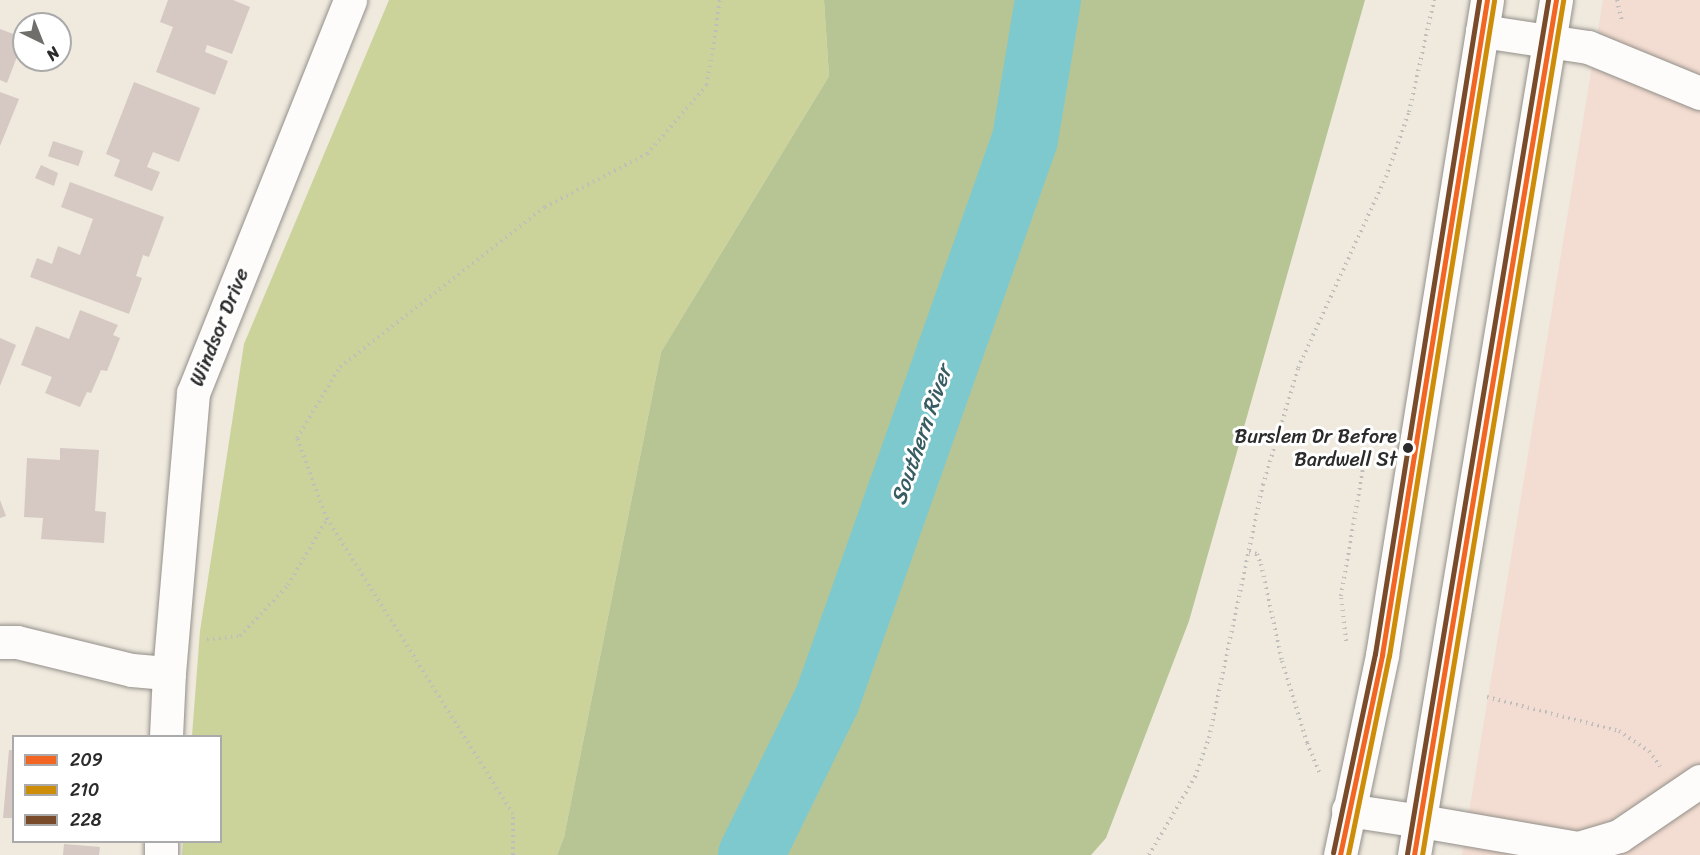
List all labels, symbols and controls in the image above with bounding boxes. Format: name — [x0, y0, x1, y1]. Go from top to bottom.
north arrow — [12, 12, 72, 72]
text: N — [39, 40, 67, 68]
street label: Windsor Drive — [184, 264, 254, 390]
water label: Southern River — [885, 362, 957, 508]
place label: Burslem Dr Before Bardwell St — [1235, 424, 1397, 471]
marker: Burslem Dr Before Bardwell St — [1402, 442, 1414, 454]
legend — [12, 735, 222, 843]
text: 209 — [70, 744, 103, 776]
text: 210 — [70, 774, 99, 806]
text: 228 — [70, 804, 102, 836]

